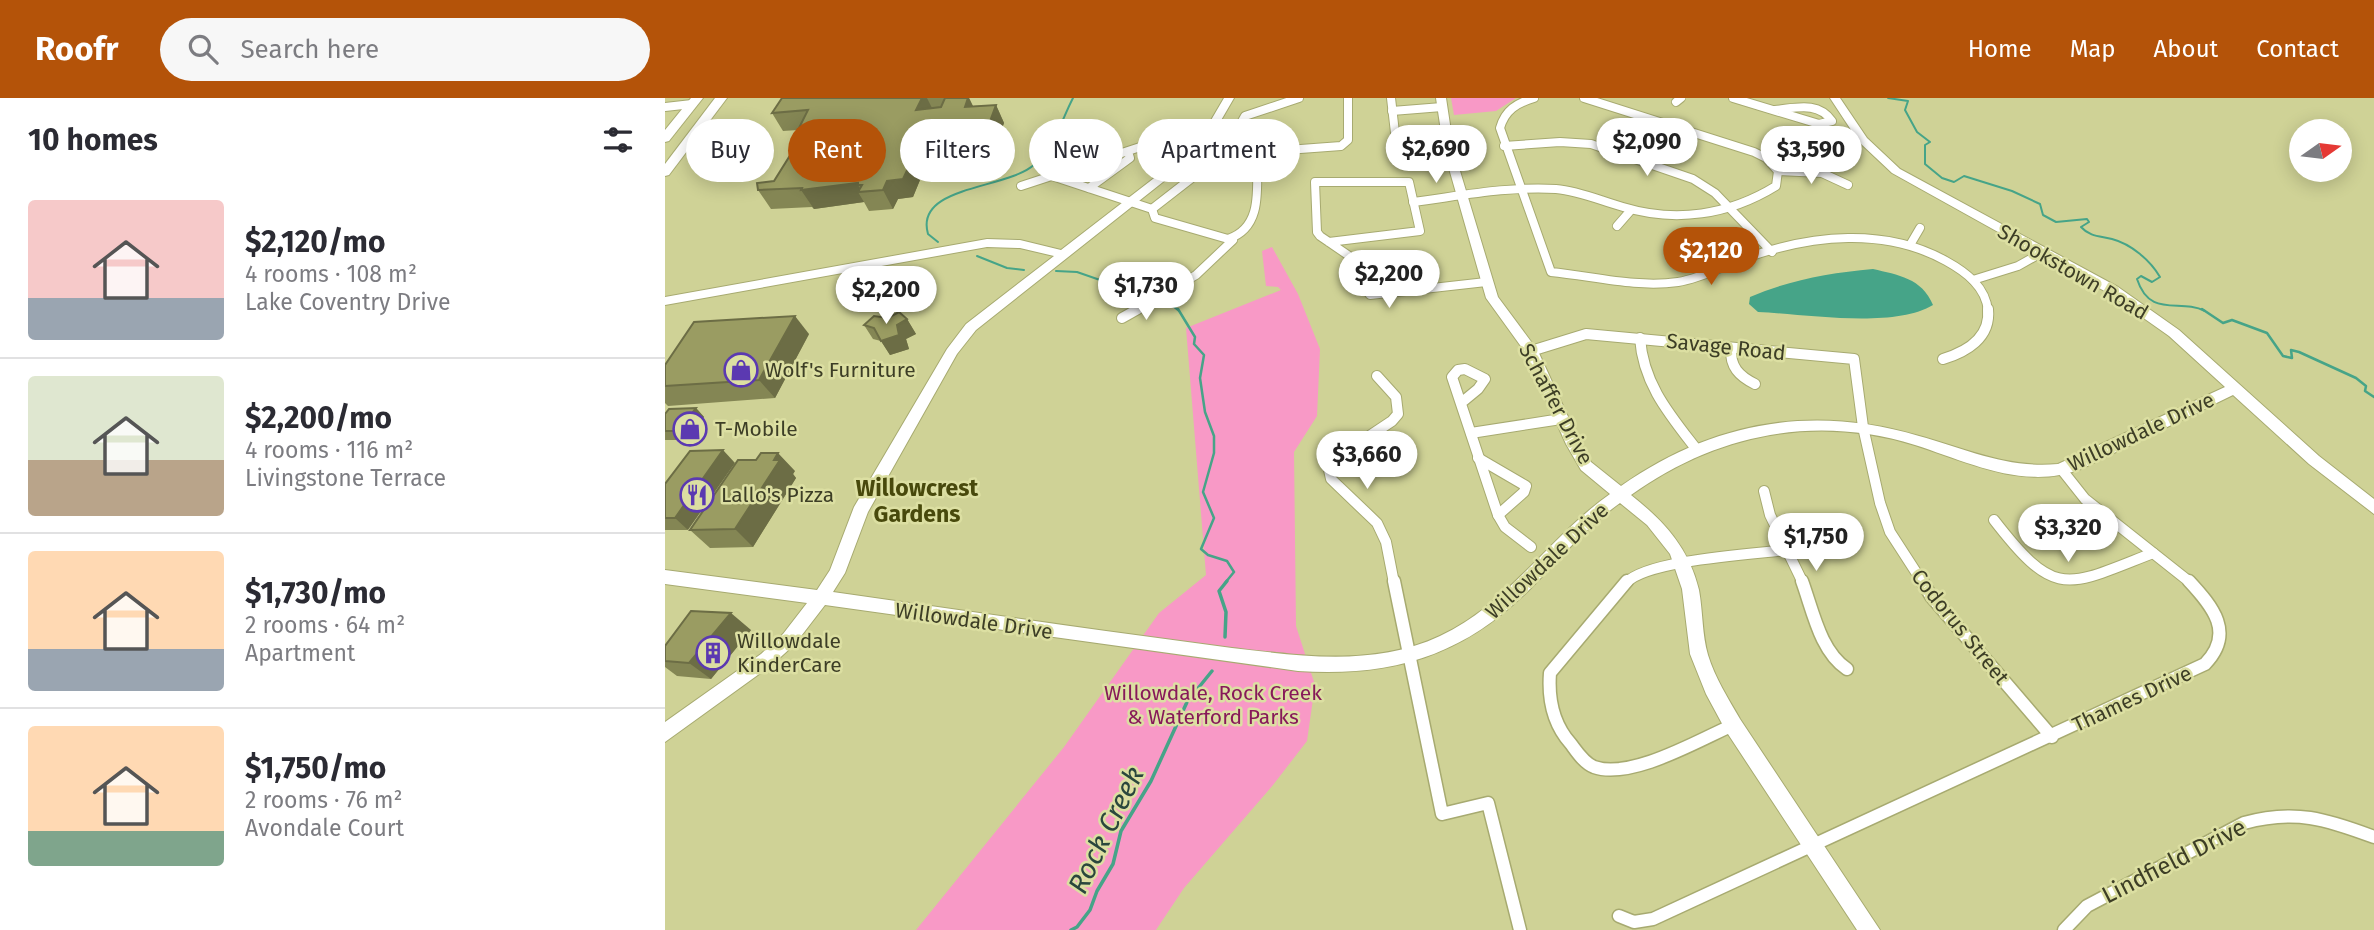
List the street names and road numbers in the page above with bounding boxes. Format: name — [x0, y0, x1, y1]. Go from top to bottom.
street label: Shookstown Road — [1993, 218, 2153, 326]
street label: Savage Road — [1665, 328, 1787, 366]
street label: Schaffer Drive — [1513, 339, 1599, 469]
street label: Willowdale Drive — [2064, 387, 2218, 477]
street label: Willowdale Drive — [1480, 497, 1614, 625]
street label: Codorus Street — [1905, 564, 2015, 690]
street label: Willowdale Drive — [894, 597, 1054, 645]
street label: Thames Drive — [2068, 660, 2196, 738]
street label: Lindfield Drive — [2097, 813, 2251, 909]

